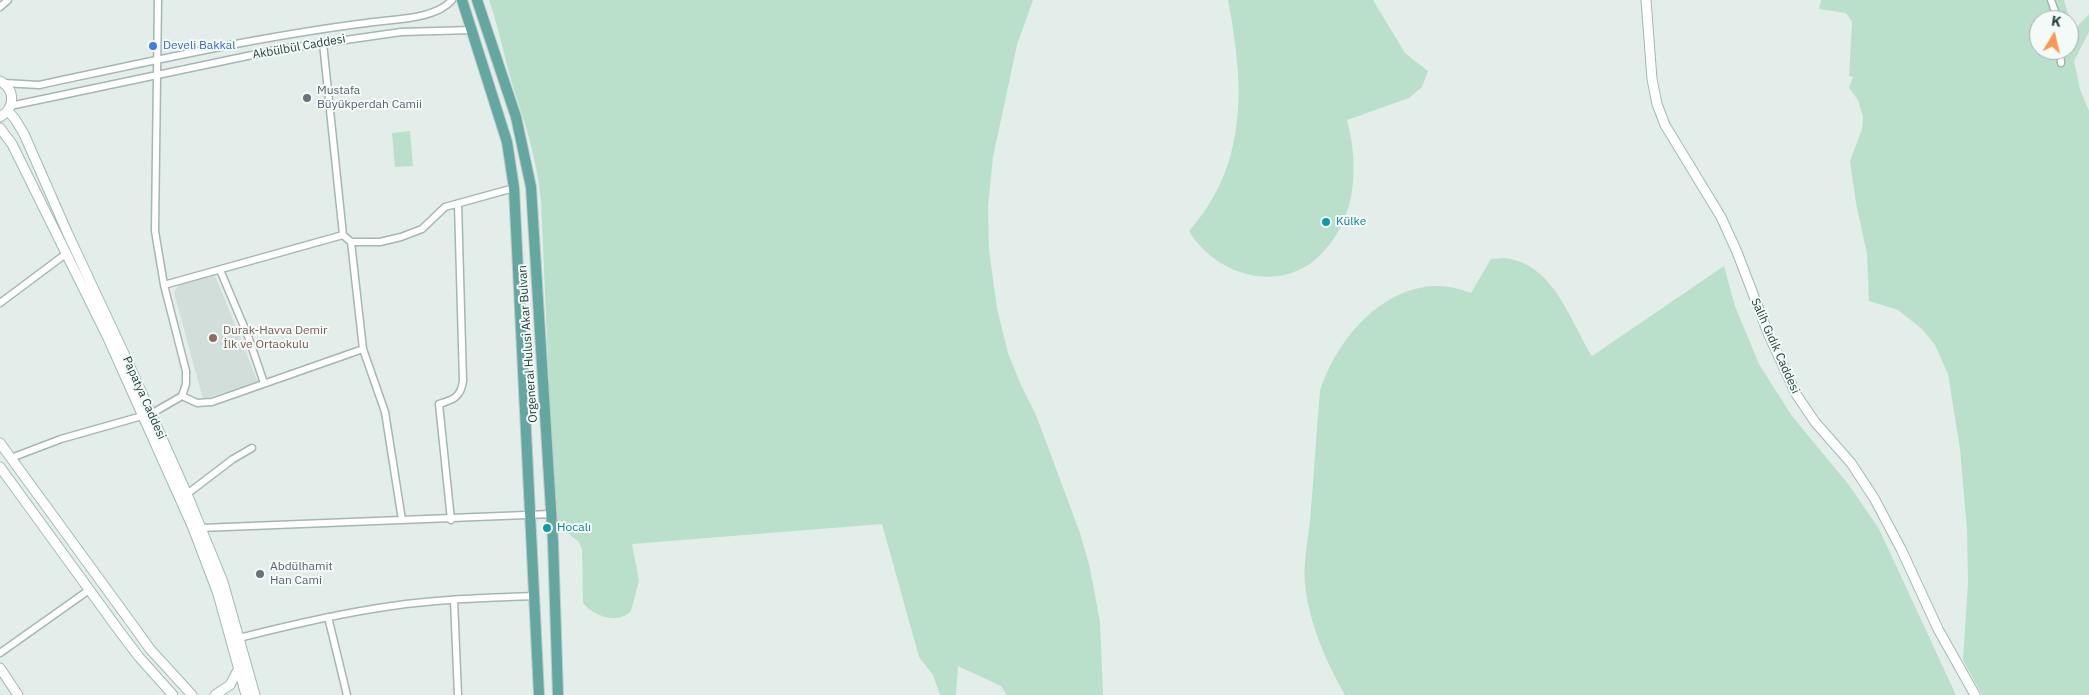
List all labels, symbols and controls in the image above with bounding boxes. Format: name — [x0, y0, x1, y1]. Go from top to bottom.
north arrow — [2029, 10, 2079, 60]
text: K — [2050, 12, 2062, 31]
street label: Akbülbül Caddesi — [251, 32, 347, 62]
place label: Develi Bakkal — [163, 39, 236, 53]
marker: Develi Bakkal — [147, 40, 159, 52]
place label: Mustafa Büyükperdah Camii — [317, 84, 422, 112]
marker: Mustafa Büyükperdah Camii — [301, 92, 313, 104]
place label: Külke — [1336, 215, 1366, 229]
marker: Külke — [1320, 216, 1332, 228]
street label: Orgeneral Hulusi Akar Bulvarı — [515, 265, 541, 423]
street label: Salih Gıdık Caddesi — [1747, 296, 1803, 396]
place label: Durak-Havva Demir İlk ve Ortaokulu — [223, 324, 327, 352]
marker: Durak-Havva Demir İlk ve Ortaokulu — [207, 332, 219, 344]
street label: Papatya Caddesi — [119, 354, 169, 442]
place label: Hocalı — [557, 521, 591, 535]
marker: Hocalı — [541, 522, 553, 534]
place label: Abdülhamit Han Cami — [270, 560, 333, 588]
marker: Abdülhamit Han Cami — [254, 568, 266, 580]

